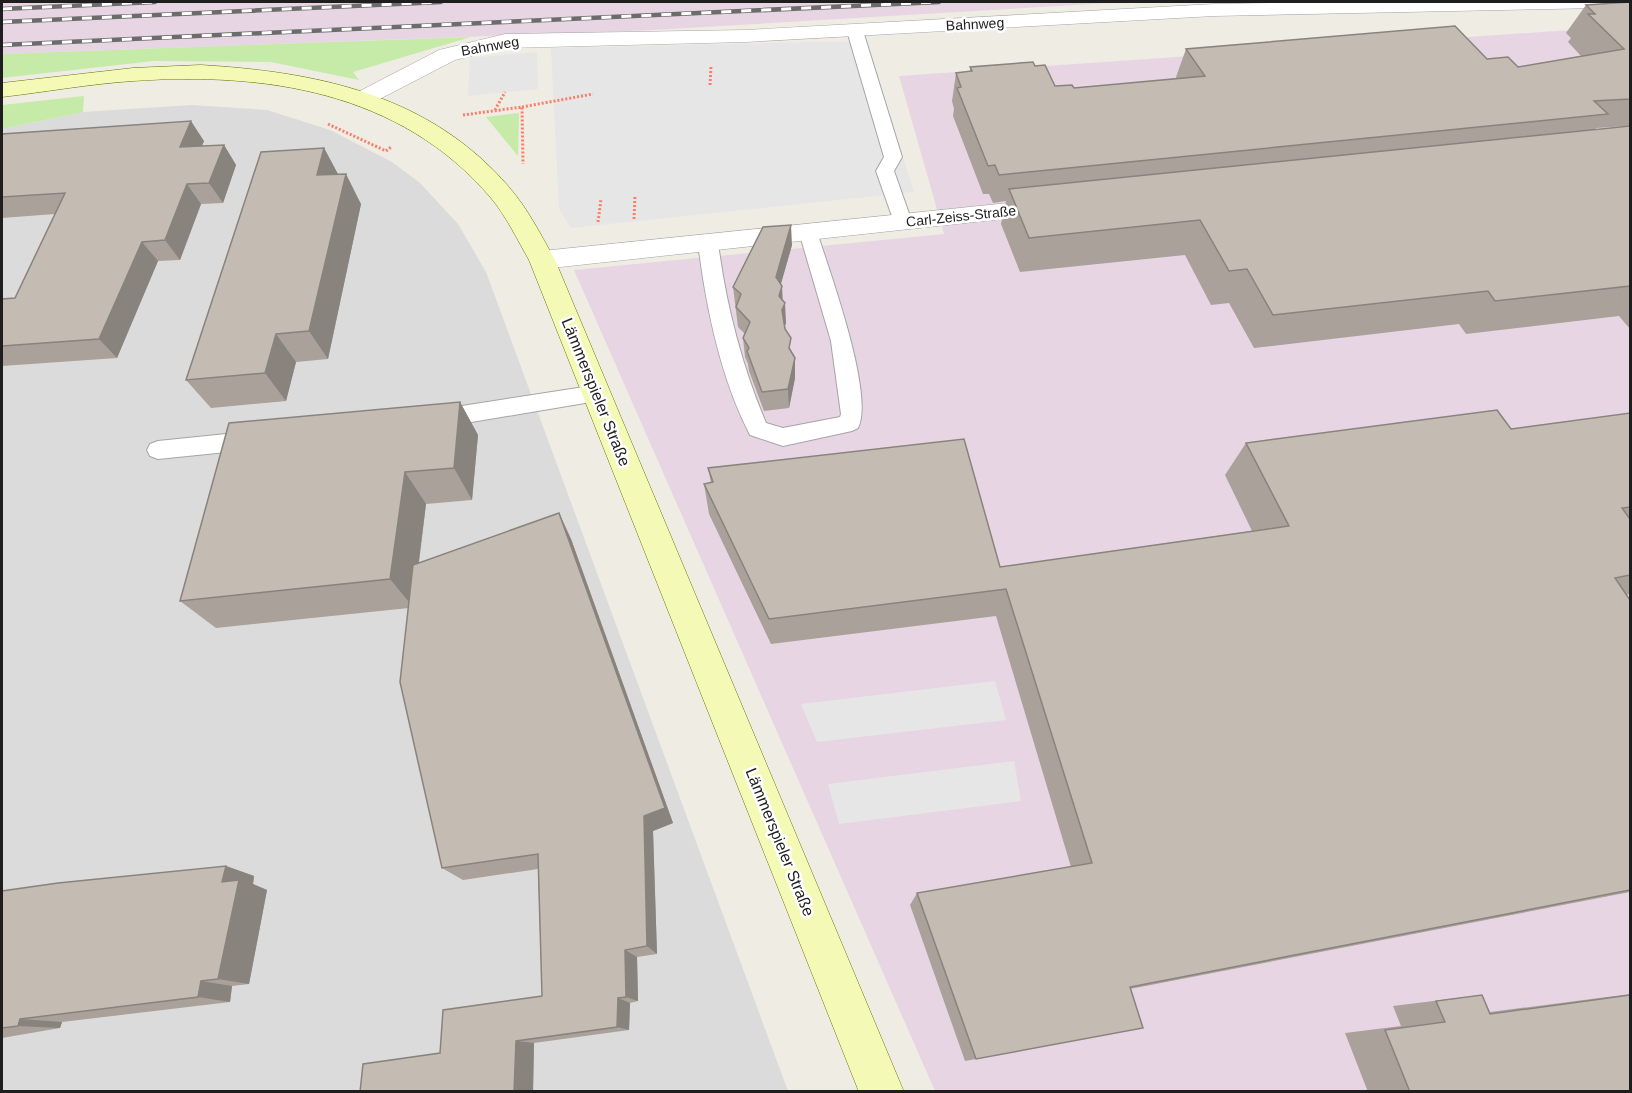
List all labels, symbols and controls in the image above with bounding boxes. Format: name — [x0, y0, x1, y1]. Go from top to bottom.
street label: Bahnweg — [945, 14, 1005, 34]
street label: Bahnweg — [460, 33, 520, 59]
street label: Carl-Zeiss-Straße — [905, 202, 1017, 230]
street label: Lämmerspieler Straße — [558, 315, 634, 469]
street label: Lämmerspieler Straße — [742, 765, 818, 919]

